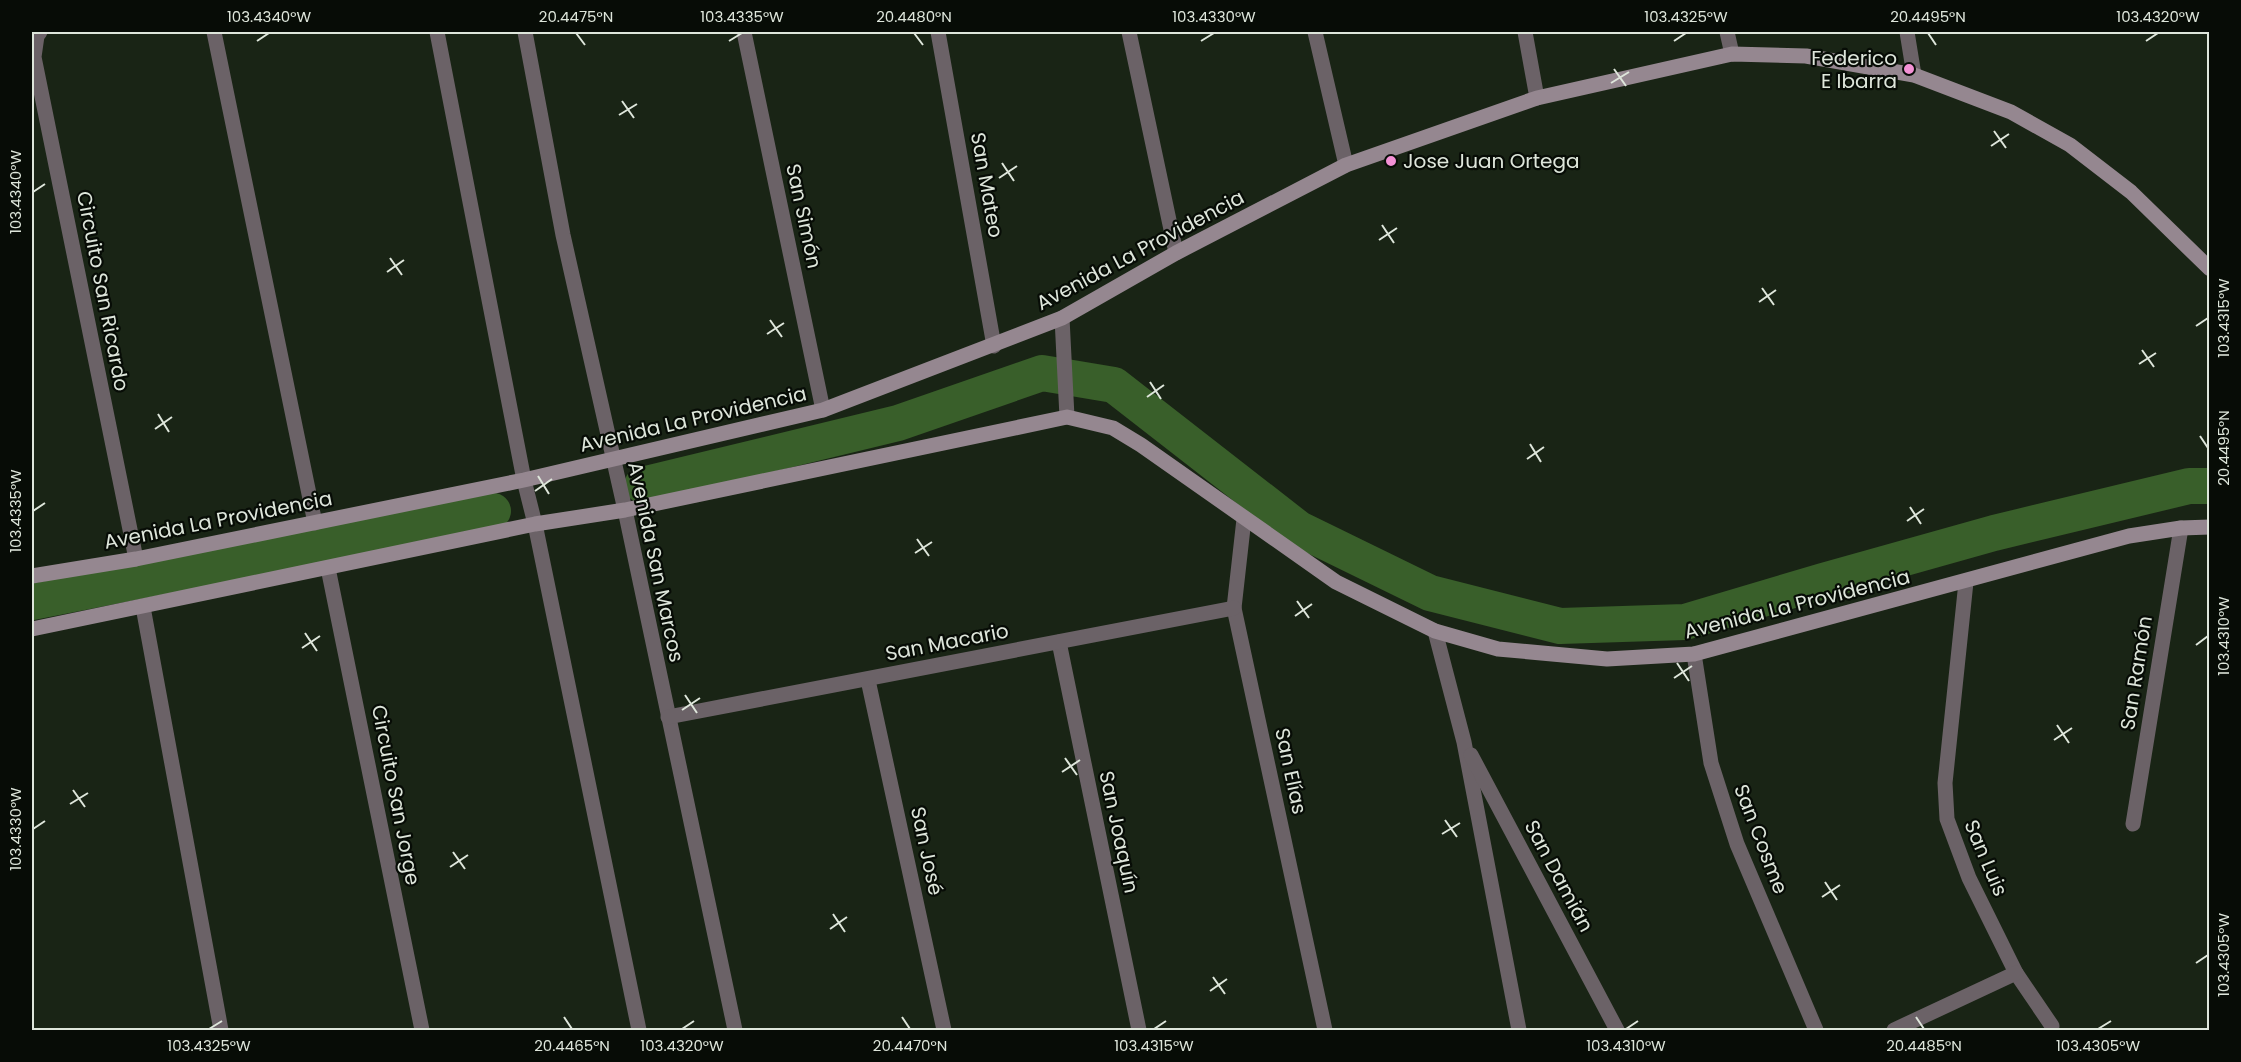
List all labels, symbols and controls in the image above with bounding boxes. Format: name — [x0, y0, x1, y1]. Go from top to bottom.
text: 103.4340°W — [227, 6, 311, 27]
text: 20.4475°N — [539, 6, 613, 27]
text: 103.4335°W — [700, 6, 784, 27]
text: 20.4480°N — [876, 6, 952, 27]
text: 103.4330°W — [1172, 6, 1256, 27]
text: 103.4325°W — [1644, 6, 1728, 27]
text: 20.4495°N — [1890, 6, 1966, 27]
text: 103.4320°W — [2116, 6, 2200, 27]
place label: Federico E Ibarra — [1811, 44, 1897, 95]
marker: Federico E Ibarra — [1902, 62, 1916, 76]
street label: San Mateo — [964, 130, 1010, 240]
place label: Jose Juan Ortega — [1403, 147, 1580, 175]
text: 103.4340°W — [5, 150, 26, 234]
marker: Jose Juan Ortega — [1384, 154, 1398, 168]
street label: San Simón — [779, 161, 829, 271]
street label: Avenida La Providencia — [1031, 183, 1249, 317]
street label: Circuito San Ricardo — [70, 189, 136, 393]
text: 103.4315°W — [2213, 278, 2234, 358]
street label: Avenida La Providencia — [577, 379, 809, 459]
text: 20.4495°N — [2213, 410, 2234, 486]
street label: Avenida San Marcos — [621, 459, 691, 665]
text: 103.4335°W — [5, 469, 26, 553]
street label: Avenida La Providencia — [101, 484, 335, 556]
street label: Avenida La Providencia — [1681, 562, 1913, 646]
text: 103.4310°W — [2213, 596, 2234, 676]
street label: San Ramón — [2113, 614, 2159, 732]
street label: San Macario — [883, 616, 1011, 668]
street label: Circuito San Jorge — [365, 702, 427, 888]
street label: San Elías — [1268, 725, 1314, 817]
street label: San Joaquín — [1092, 768, 1146, 896]
street label: San Cosme — [1727, 780, 1795, 898]
text: 103.4330°W — [5, 787, 26, 871]
street label: San José — [904, 804, 950, 898]
street label: San Damián — [1518, 815, 1600, 937]
street label: San Luis — [1957, 816, 2015, 900]
text: 103.4305°W — [2213, 913, 2234, 997]
text: 103.4325°W — [167, 1035, 251, 1056]
text: 20.4465°N — [534, 1035, 610, 1056]
text: 103.4320°W — [640, 1035, 724, 1056]
text: 20.4470°N — [873, 1035, 947, 1056]
text: 103.4315°W — [1114, 1035, 1194, 1056]
text: 103.4310°W — [1586, 1035, 1666, 1056]
text: 20.4485°N — [1886, 1035, 1962, 1056]
text: 103.4305°W — [2056, 1035, 2140, 1056]

